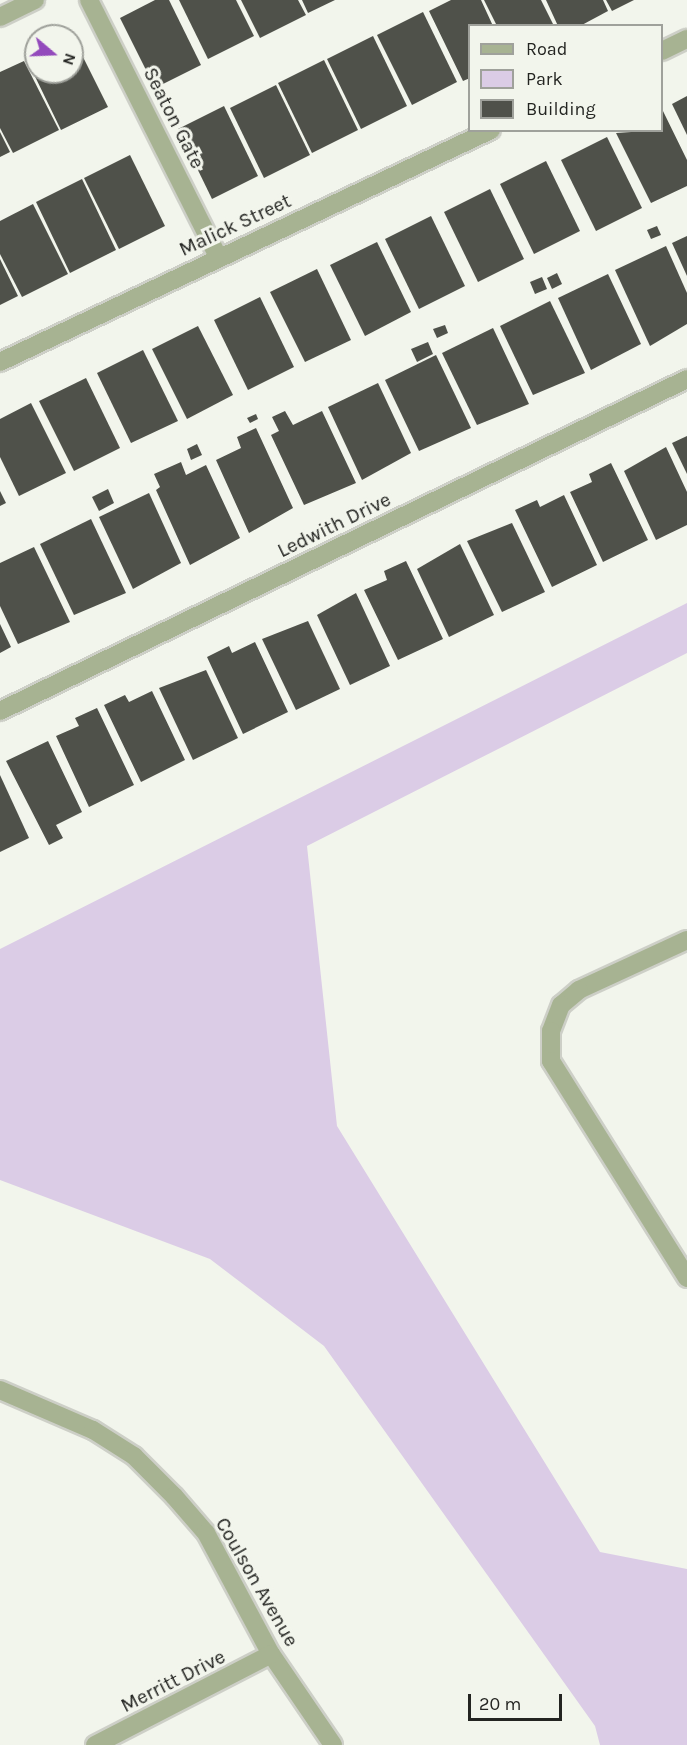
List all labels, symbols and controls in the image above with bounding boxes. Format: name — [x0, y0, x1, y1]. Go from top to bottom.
north arrow — [24, 24, 84, 84]
legend — [468, 24, 663, 132]
text: Road — [526, 38, 567, 60]
text: N — [59, 51, 80, 68]
street label: Seaton Gate — [138, 63, 210, 173]
text: Park — [526, 68, 563, 90]
text: Building — [526, 98, 596, 120]
street label: Malick Street — [175, 189, 295, 261]
street label: Ledwith Drive — [273, 487, 395, 563]
street label: Coulson Avenue — [210, 1513, 304, 1651]
street label: Merritt Drive — [117, 1644, 229, 1718]
scale bar — [471, 1682, 566, 1720]
text: 20 m — [479, 1693, 521, 1715]

